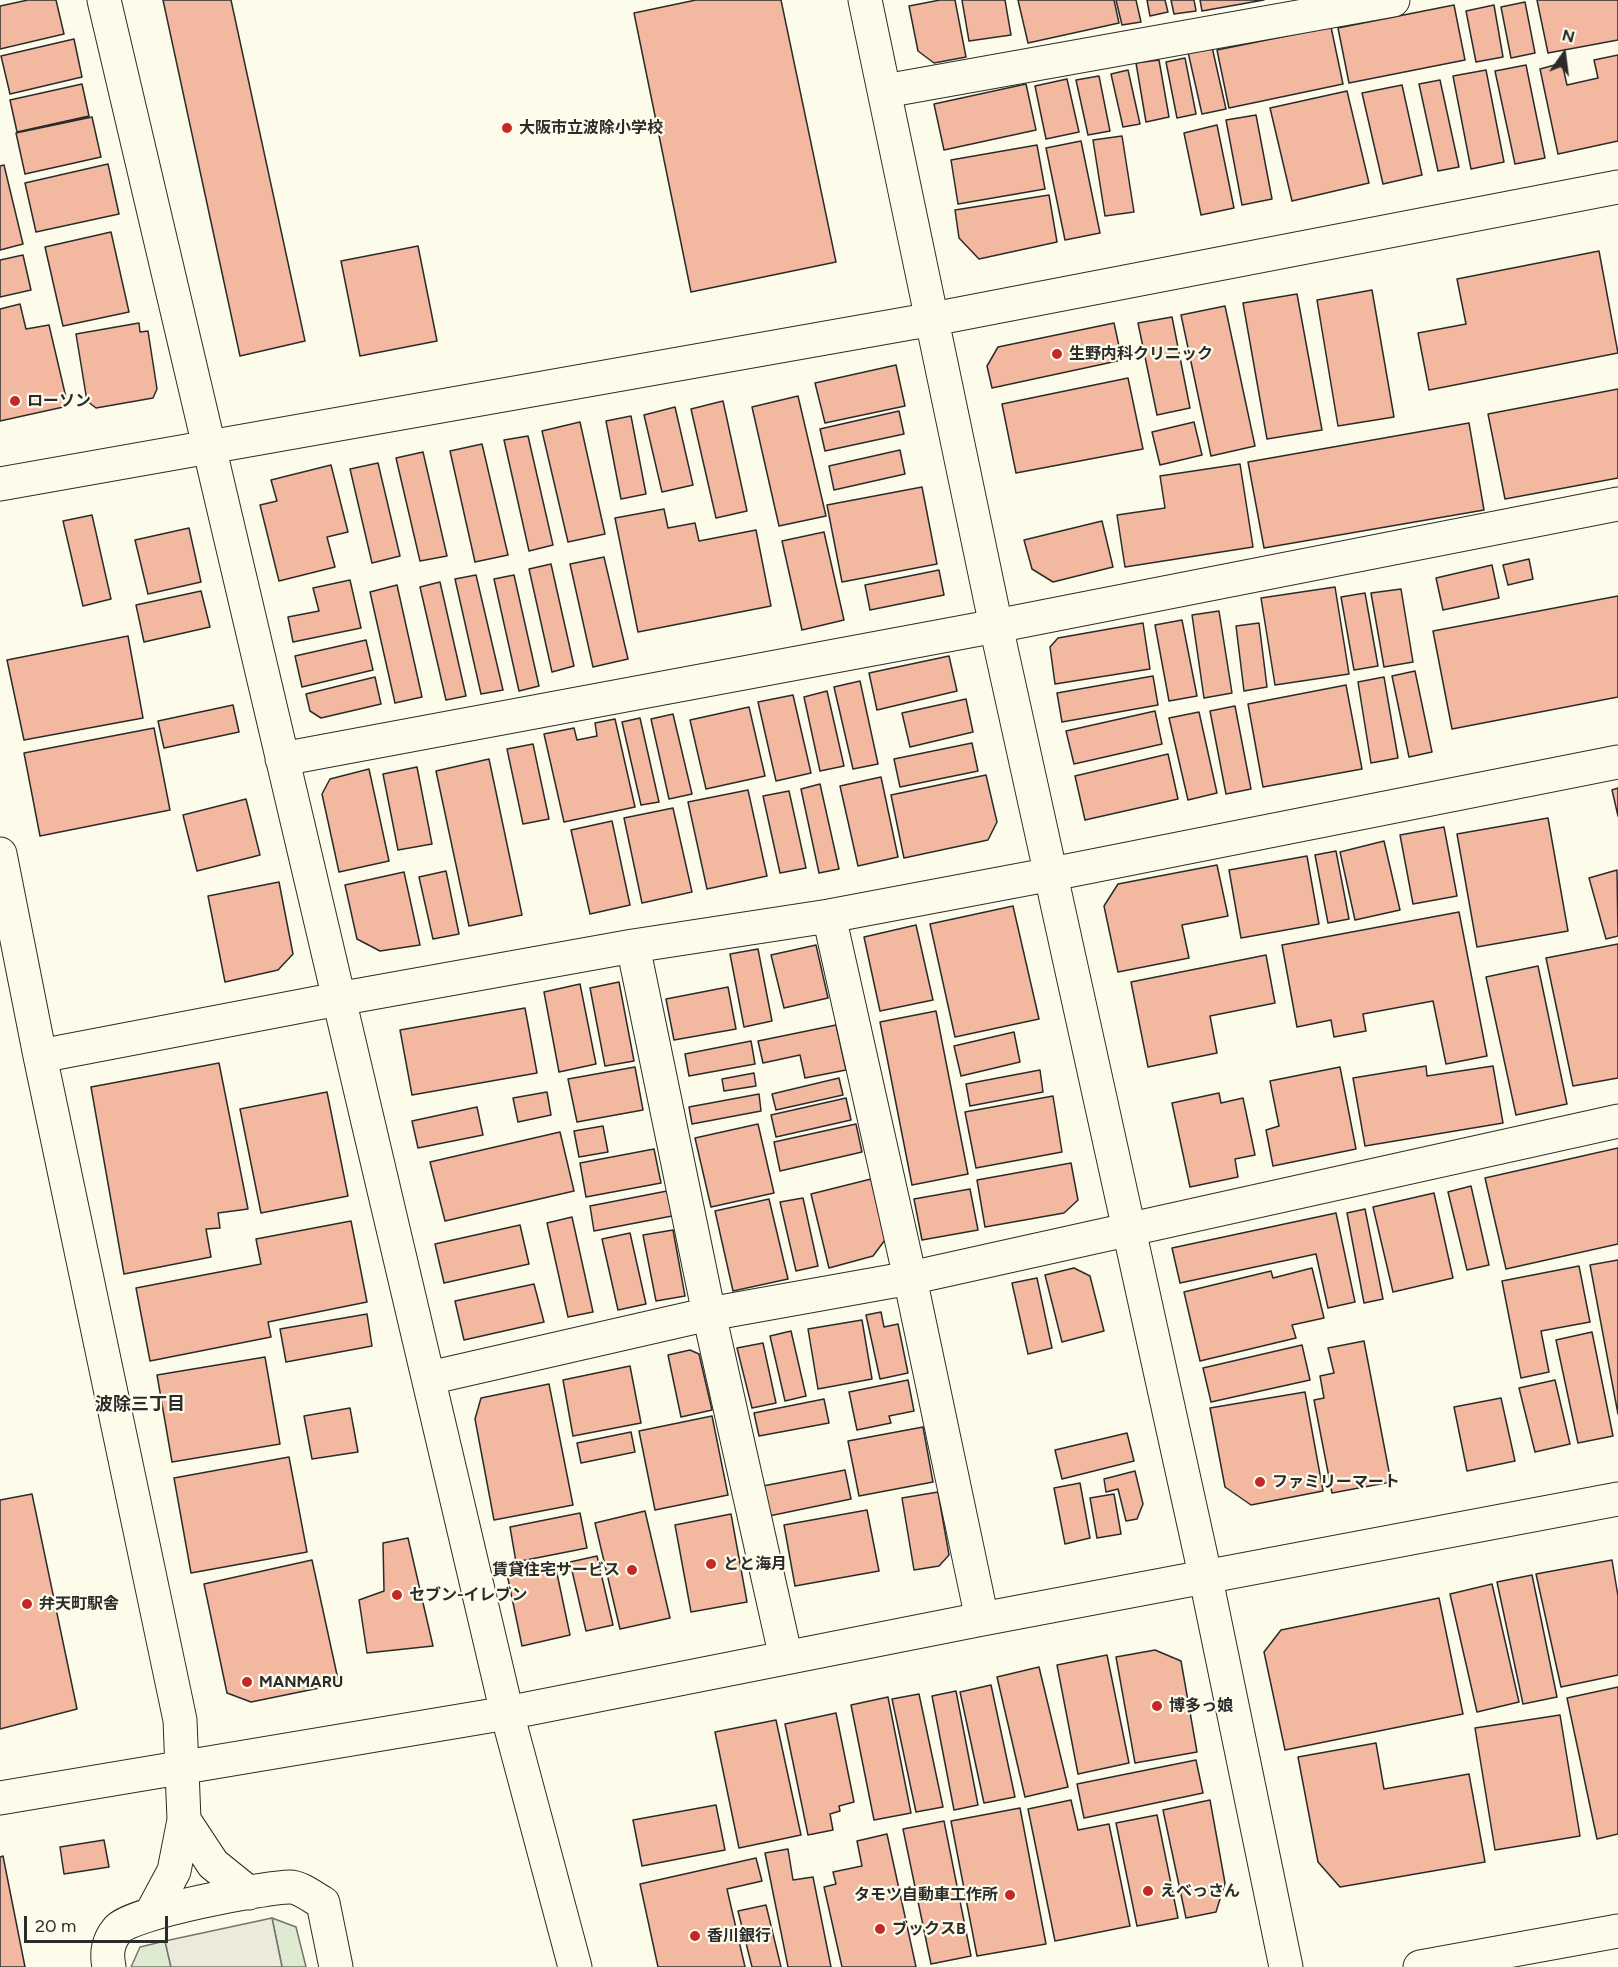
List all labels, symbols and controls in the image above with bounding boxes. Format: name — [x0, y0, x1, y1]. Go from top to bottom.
north arrow — [1534, 24, 1594, 84]
text: N — [1560, 25, 1577, 47]
place label: 大阪市立波除小学校 — [519, 118, 663, 138]
marker: 大阪市立波除小学校 — [500, 121, 514, 135]
place label: 生野内科クリニック — [1069, 344, 1213, 364]
marker: 生野内科クリニック — [1050, 347, 1064, 361]
place label: ローソン — [27, 391, 91, 411]
marker: ローソン — [8, 394, 22, 408]
district label: 波除三丁目 — [95, 1394, 185, 1416]
place label: ファミリーマート — [1272, 1472, 1400, 1492]
marker: ファミリーマート — [1253, 1475, 1267, 1489]
place label: とと海月 — [723, 1554, 787, 1574]
marker: とと海月 — [704, 1557, 718, 1571]
place label: 賃貸住宅サービス — [492, 1560, 620, 1580]
marker: 賃貸住宅サービス — [625, 1563, 639, 1577]
place label: セブン-イレブン — [409, 1585, 528, 1605]
marker: セブン-イレブン — [390, 1588, 404, 1602]
place label: 弁天町駅舎 — [39, 1594, 119, 1614]
marker: 弁天町駅舎 — [20, 1597, 34, 1611]
place label: MANMARU — [259, 1672, 343, 1692]
marker: MANMARU — [240, 1675, 254, 1689]
place label: 博多っ娘 — [1169, 1696, 1233, 1716]
marker: 博多っ娘 — [1150, 1699, 1164, 1713]
place label: えべっさん — [1160, 1881, 1240, 1901]
marker: えべっさん — [1141, 1884, 1155, 1898]
place label: タモツ自動車工作所 — [854, 1885, 998, 1905]
marker: タモツ自動車工作所 — [1003, 1888, 1017, 1902]
scale bar — [27, 1904, 171, 1942]
text: 20 m — [35, 1915, 76, 1937]
place label: ブックスB — [892, 1919, 966, 1939]
marker: ブックスB — [873, 1922, 887, 1936]
place label: 香川銀行 — [707, 1926, 771, 1946]
marker: 香川銀行 — [688, 1929, 702, 1943]

